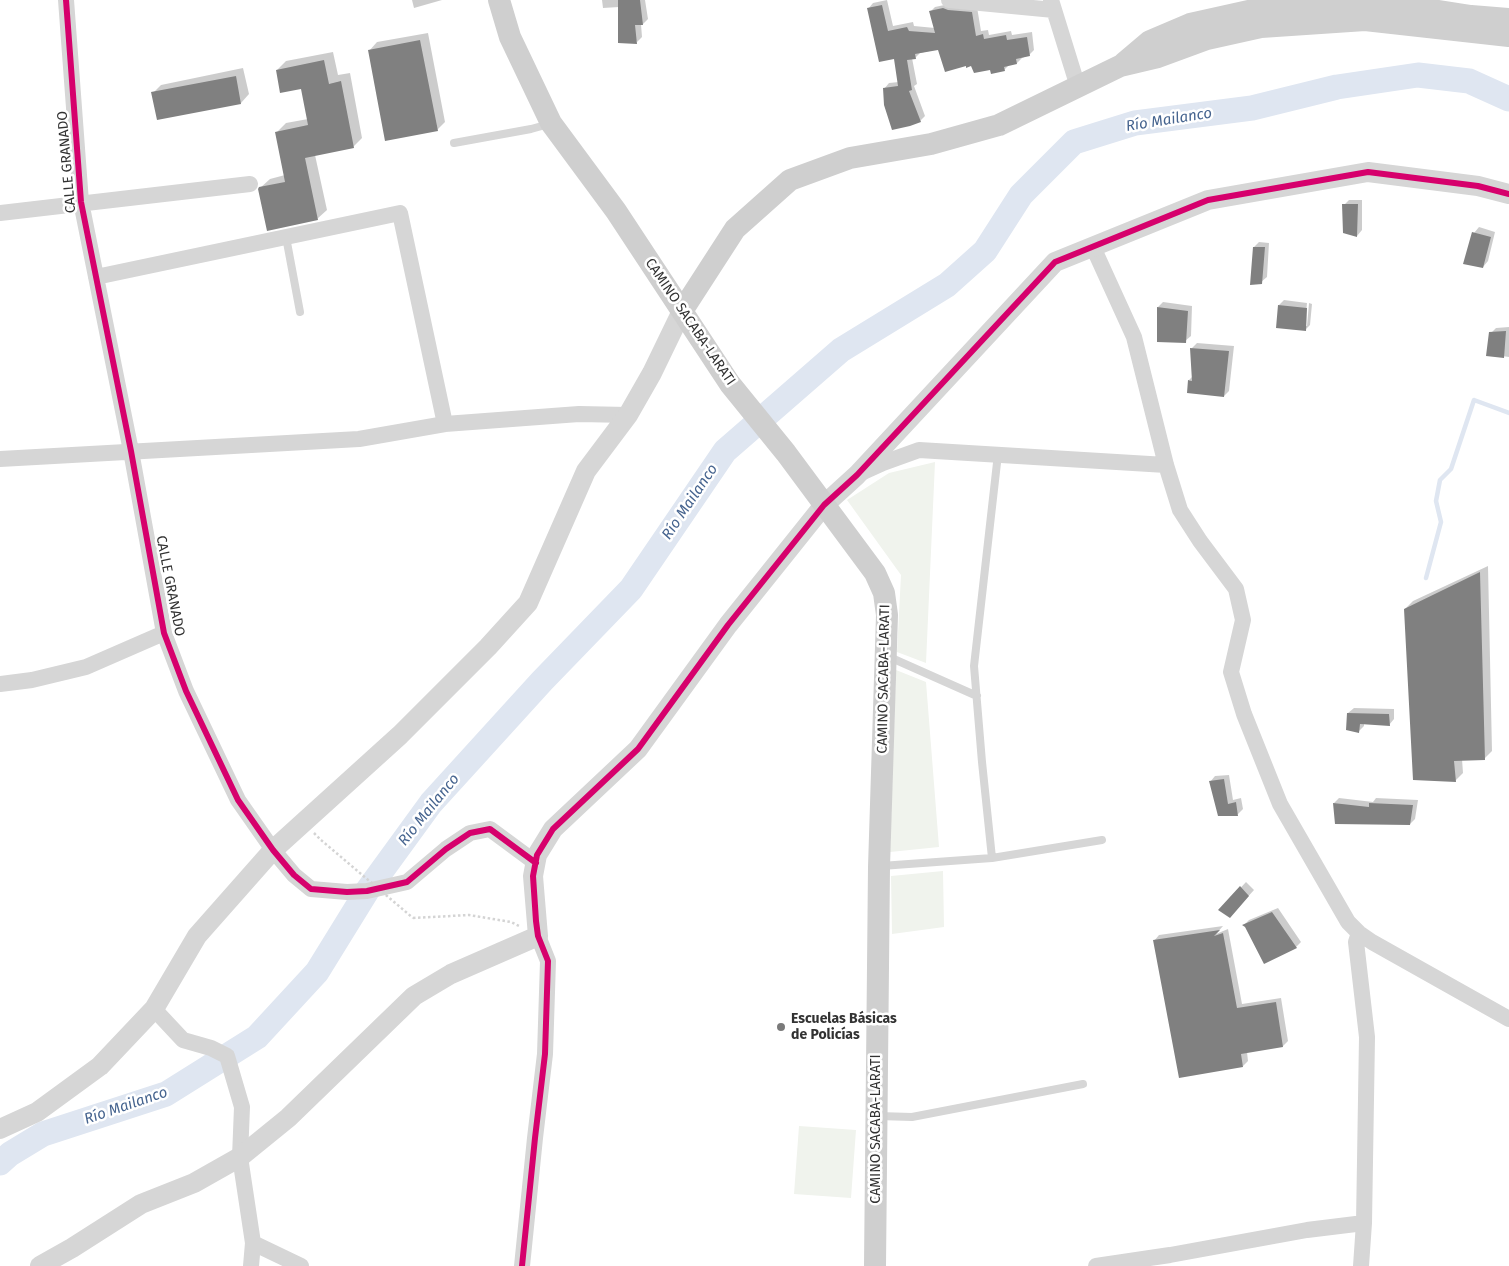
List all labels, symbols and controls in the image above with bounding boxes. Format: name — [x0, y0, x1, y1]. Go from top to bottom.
water label: Río Mailanco — [1125, 104, 1213, 136]
street label: CALLE GRANADO — [54, 110, 80, 214]
street label: CAMINO SACABA-LARATI — [641, 255, 739, 389]
water label: Río Mailanco — [658, 461, 722, 543]
street label: CALLE GRANADO — [152, 534, 188, 638]
street label: CAMINO SACABA-LARATI — [874, 604, 894, 754]
water label: Río Mailanco — [395, 771, 463, 849]
place label: Escuelas Básicas de Policías — [791, 1011, 897, 1044]
marker: Escuelas Básicas de Policías — [775, 1021, 787, 1033]
street label: CAMINO SACABA-LARATI — [868, 1054, 884, 1204]
water label: Río Mailanco — [82, 1083, 170, 1129]

